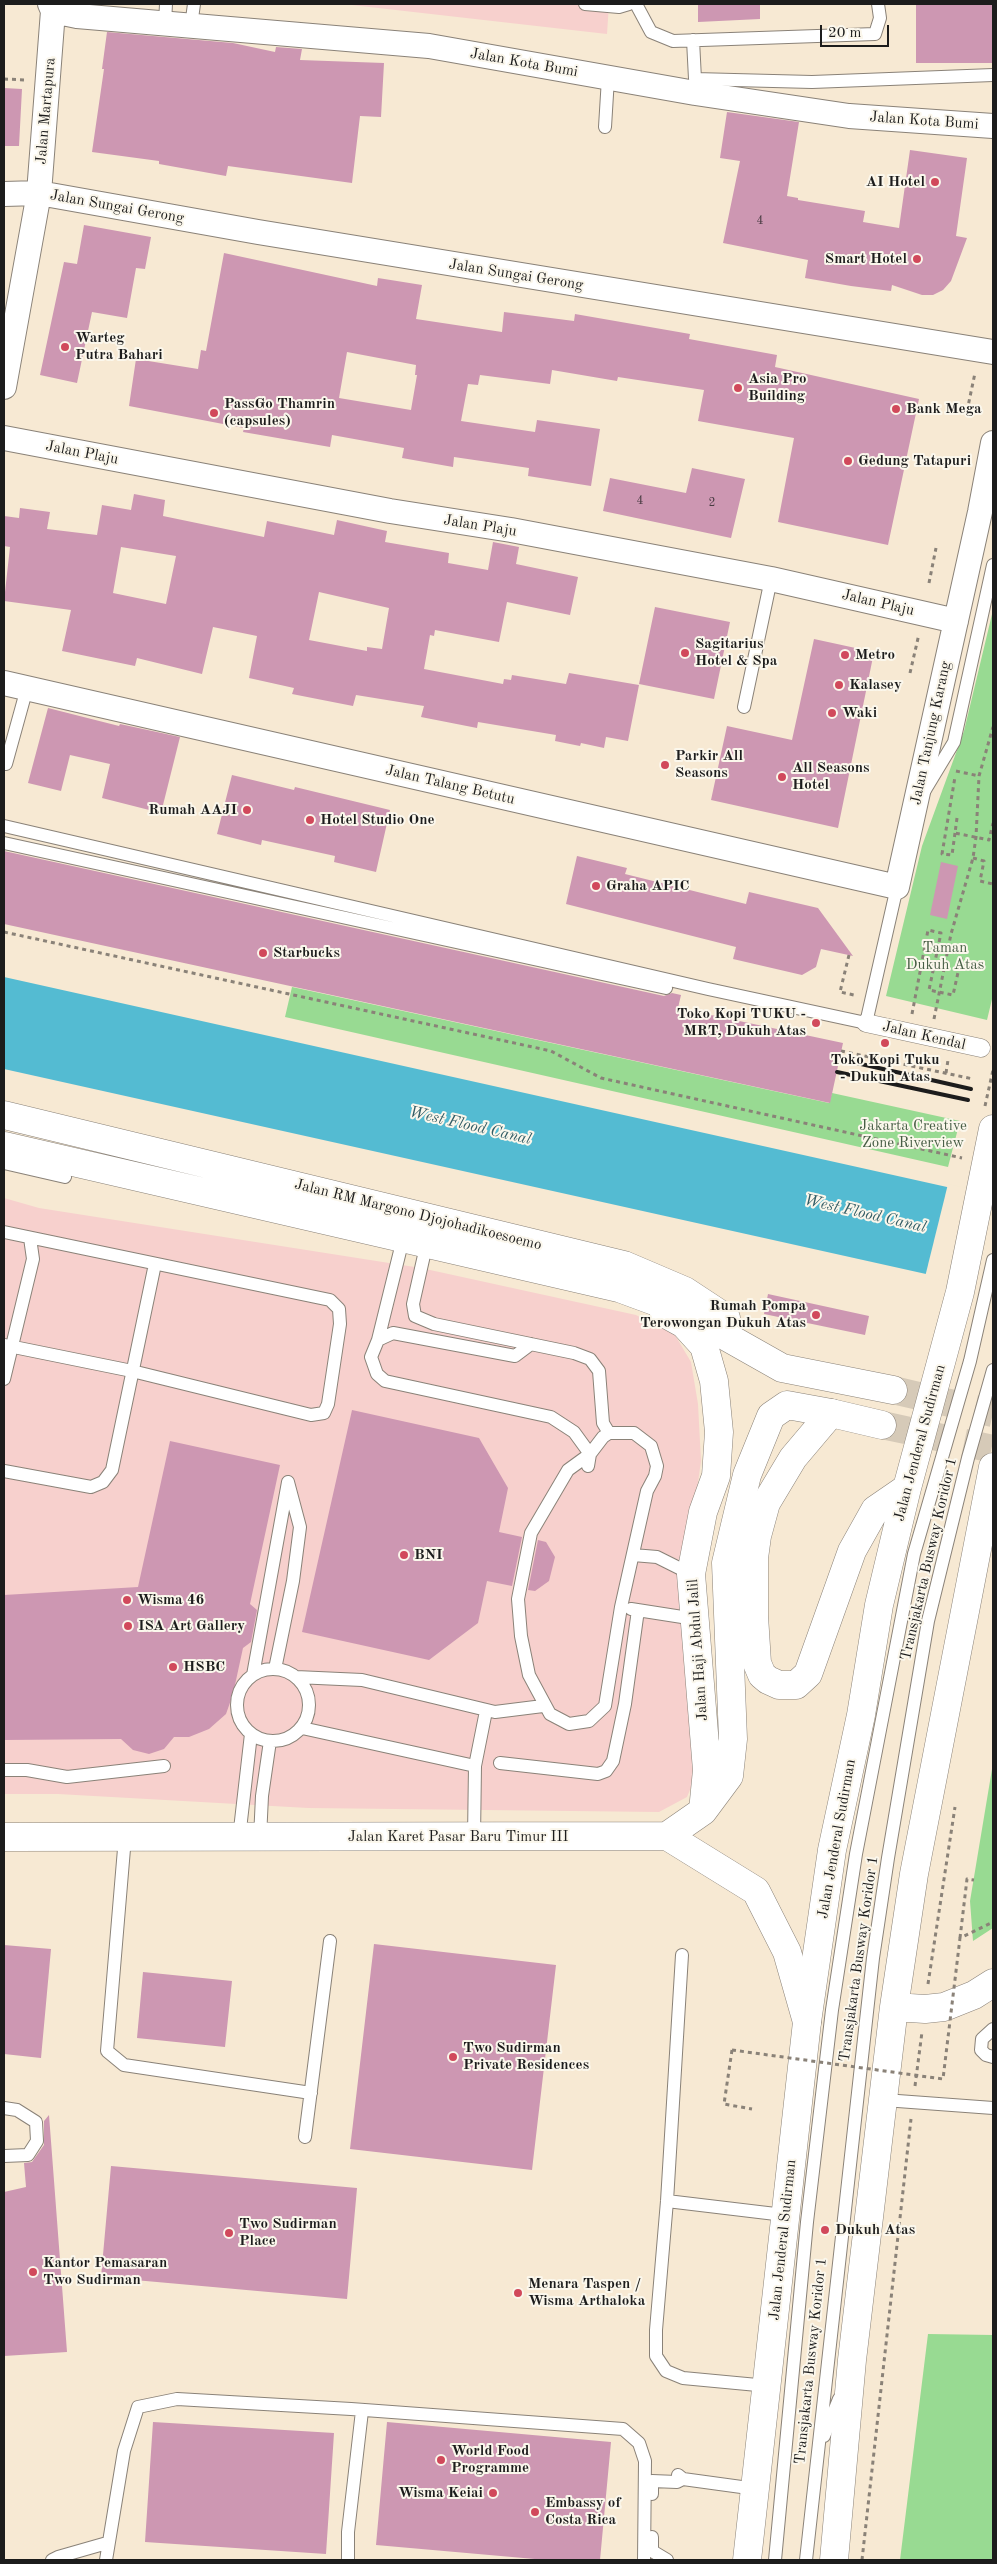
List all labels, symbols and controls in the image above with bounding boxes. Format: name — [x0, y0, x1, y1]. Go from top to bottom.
scale bar — [822, 15, 891, 47]
text: 20 m — [828, 26, 862, 41]
street label: Jalan Kota Bumi — [469, 45, 579, 81]
street label: Jalan Martapura — [32, 57, 60, 165]
street label: Jalan Kota Bumi — [869, 108, 979, 134]
place label: AI Hotel — [866, 173, 925, 191]
marker: AI Hotel — [929, 176, 941, 188]
street label: Jalan Sungai Gerong — [49, 186, 185, 228]
house number: 4 — [757, 214, 763, 228]
place label: Smart Hotel — [825, 250, 907, 268]
marker: Smart Hotel — [911, 253, 923, 265]
street label: Jalan Sungai Gerong — [447, 255, 585, 295]
place label: Warteg Putra Bahari — [75, 329, 163, 364]
marker: Warteg Putra Bahari — [59, 341, 71, 353]
place label: Asia Pro Building — [748, 370, 807, 405]
marker: Asia Pro Building — [732, 382, 744, 394]
place label: PassGo Thamrin (capsules) — [224, 395, 335, 430]
place label: Bank Mega — [906, 400, 982, 418]
marker: Bank Mega — [890, 403, 902, 415]
marker: PassGo Thamrin (capsules) — [208, 407, 220, 419]
street label: Jalan Plaju — [44, 437, 120, 469]
place label: Gedung Tatapuri — [858, 452, 971, 470]
marker: Gedung Tatapuri — [842, 455, 854, 467]
house number: 4 — [637, 494, 643, 508]
house number: 2 — [709, 496, 715, 510]
street label: Jalan Plaju — [442, 511, 518, 541]
street label: Jalan Plaju — [840, 586, 916, 620]
place label: Sagitarius Hotel & Spa — [695, 635, 777, 670]
place label: Metro — [855, 646, 895, 664]
marker: Sagitarius Hotel & Spa — [679, 647, 691, 659]
marker: Metro — [839, 649, 851, 661]
street label: Jalan Tanjung Karang — [907, 660, 955, 806]
place label: Kalasey — [849, 676, 902, 694]
marker: Kalasey — [833, 679, 845, 691]
place label: Waki — [842, 704, 877, 722]
marker: Waki — [826, 707, 838, 719]
place label: Parkir All Seasons — [675, 747, 743, 782]
marker: Parkir All Seasons — [659, 759, 671, 771]
place label: All Seasons Hotel — [792, 759, 870, 794]
street label: Jalan Talang Betutu — [384, 761, 516, 809]
marker: All Seasons Hotel — [776, 771, 788, 783]
place label: Rumah AAJI — [148, 801, 237, 819]
marker: Rumah AAJI — [241, 804, 253, 816]
place label: Hotel Studio One — [320, 811, 435, 829]
marker: Hotel Studio One — [304, 814, 316, 826]
place label: Graha APIC — [606, 877, 689, 895]
marker: Graha APIC — [590, 880, 602, 892]
park label: Taman Dukuh Atas — [906, 939, 984, 974]
place label: Starbucks — [273, 944, 340, 962]
marker: Starbucks — [257, 947, 269, 959]
place label: Toko Kopi TUKU - MRT, Dukuh Atas — [677, 1005, 806, 1040]
marker: Toko Kopi TUKU - MRT, Dukuh Atas — [810, 1017, 822, 1029]
street label: Jalan Kendal — [881, 1018, 967, 1054]
marker: Toko Kopi Tuku - Dukuh Atas — [879, 1037, 891, 1049]
place label: Toko Kopi Tuku - Dukuh Atas — [830, 1051, 940, 1086]
water label: West Flood Canal — [407, 1103, 533, 1149]
park label: Jakarta Creative Zone Riverview — [859, 1117, 967, 1152]
street label: Jalan RM Margono Djojohadikoesoemo — [293, 1176, 543, 1254]
water label: West Flood Canal — [802, 1191, 928, 1237]
place label: Rumah Pompa Terowongan Dukuh Atas — [640, 1297, 806, 1332]
marker: Rumah Pompa Terowongan Dukuh Atas — [810, 1309, 822, 1321]
street label: Jalan Jenderal Sudirman — [890, 1363, 950, 1523]
street label: Transjakarta Busway Koridor 1 — [897, 1456, 961, 1662]
place label: BNI — [414, 1546, 443, 1564]
marker: BNI — [398, 1549, 410, 1561]
street label: Jalan Haji Abdul Jalil — [684, 1578, 712, 1722]
place label: Wisma 46 — [137, 1591, 204, 1609]
marker: Wisma 46 — [121, 1594, 133, 1606]
place label: ISA Art Gallery — [138, 1617, 245, 1635]
marker: ISA Art Gallery — [122, 1620, 134, 1632]
place label: HSBC — [183, 1658, 225, 1676]
marker: HSBC — [167, 1661, 179, 1673]
street label: Jalan Jenderal Sudirman — [814, 1758, 860, 1920]
street label: Jalan Karet Pasar Baru Timur III — [348, 1828, 568, 1846]
street label: Transjakarta Busway Koridor 1 — [836, 1855, 882, 2063]
place label: Two Sudirman Private Residences — [463, 2039, 589, 2074]
marker: Two Sudirman Private Residences — [447, 2051, 459, 2063]
street label: Jalan Jenderal Sudirman — [766, 2159, 800, 2321]
place label: Two Sudirman Place — [239, 2215, 337, 2250]
place label: Dukuh Atas — [835, 2221, 915, 2239]
marker: Dukuh Atas — [819, 2224, 831, 2236]
marker: Two Sudirman Place — [223, 2227, 235, 2239]
place label: Kantor Pemasaran Two Sudirman — [43, 2254, 167, 2289]
street label: Transjakarta Busway Koridor 1 — [791, 2257, 831, 2465]
marker: Kantor Pemasaran Two Sudirman — [27, 2266, 39, 2278]
place label: Menara Taspen / Wisma Arthaloka — [528, 2275, 645, 2310]
marker: Menara Taspen / Wisma Arthaloka — [512, 2287, 524, 2299]
place label: World Food Programme — [451, 2442, 529, 2477]
marker: World Food Programme — [435, 2454, 447, 2466]
place label: Wisma Keiai — [398, 2484, 483, 2502]
marker: Wisma Keiai — [487, 2487, 499, 2499]
place label: Embassy of Costa Rica — [545, 2494, 621, 2529]
marker: Embassy of Costa Rica — [529, 2506, 541, 2518]

